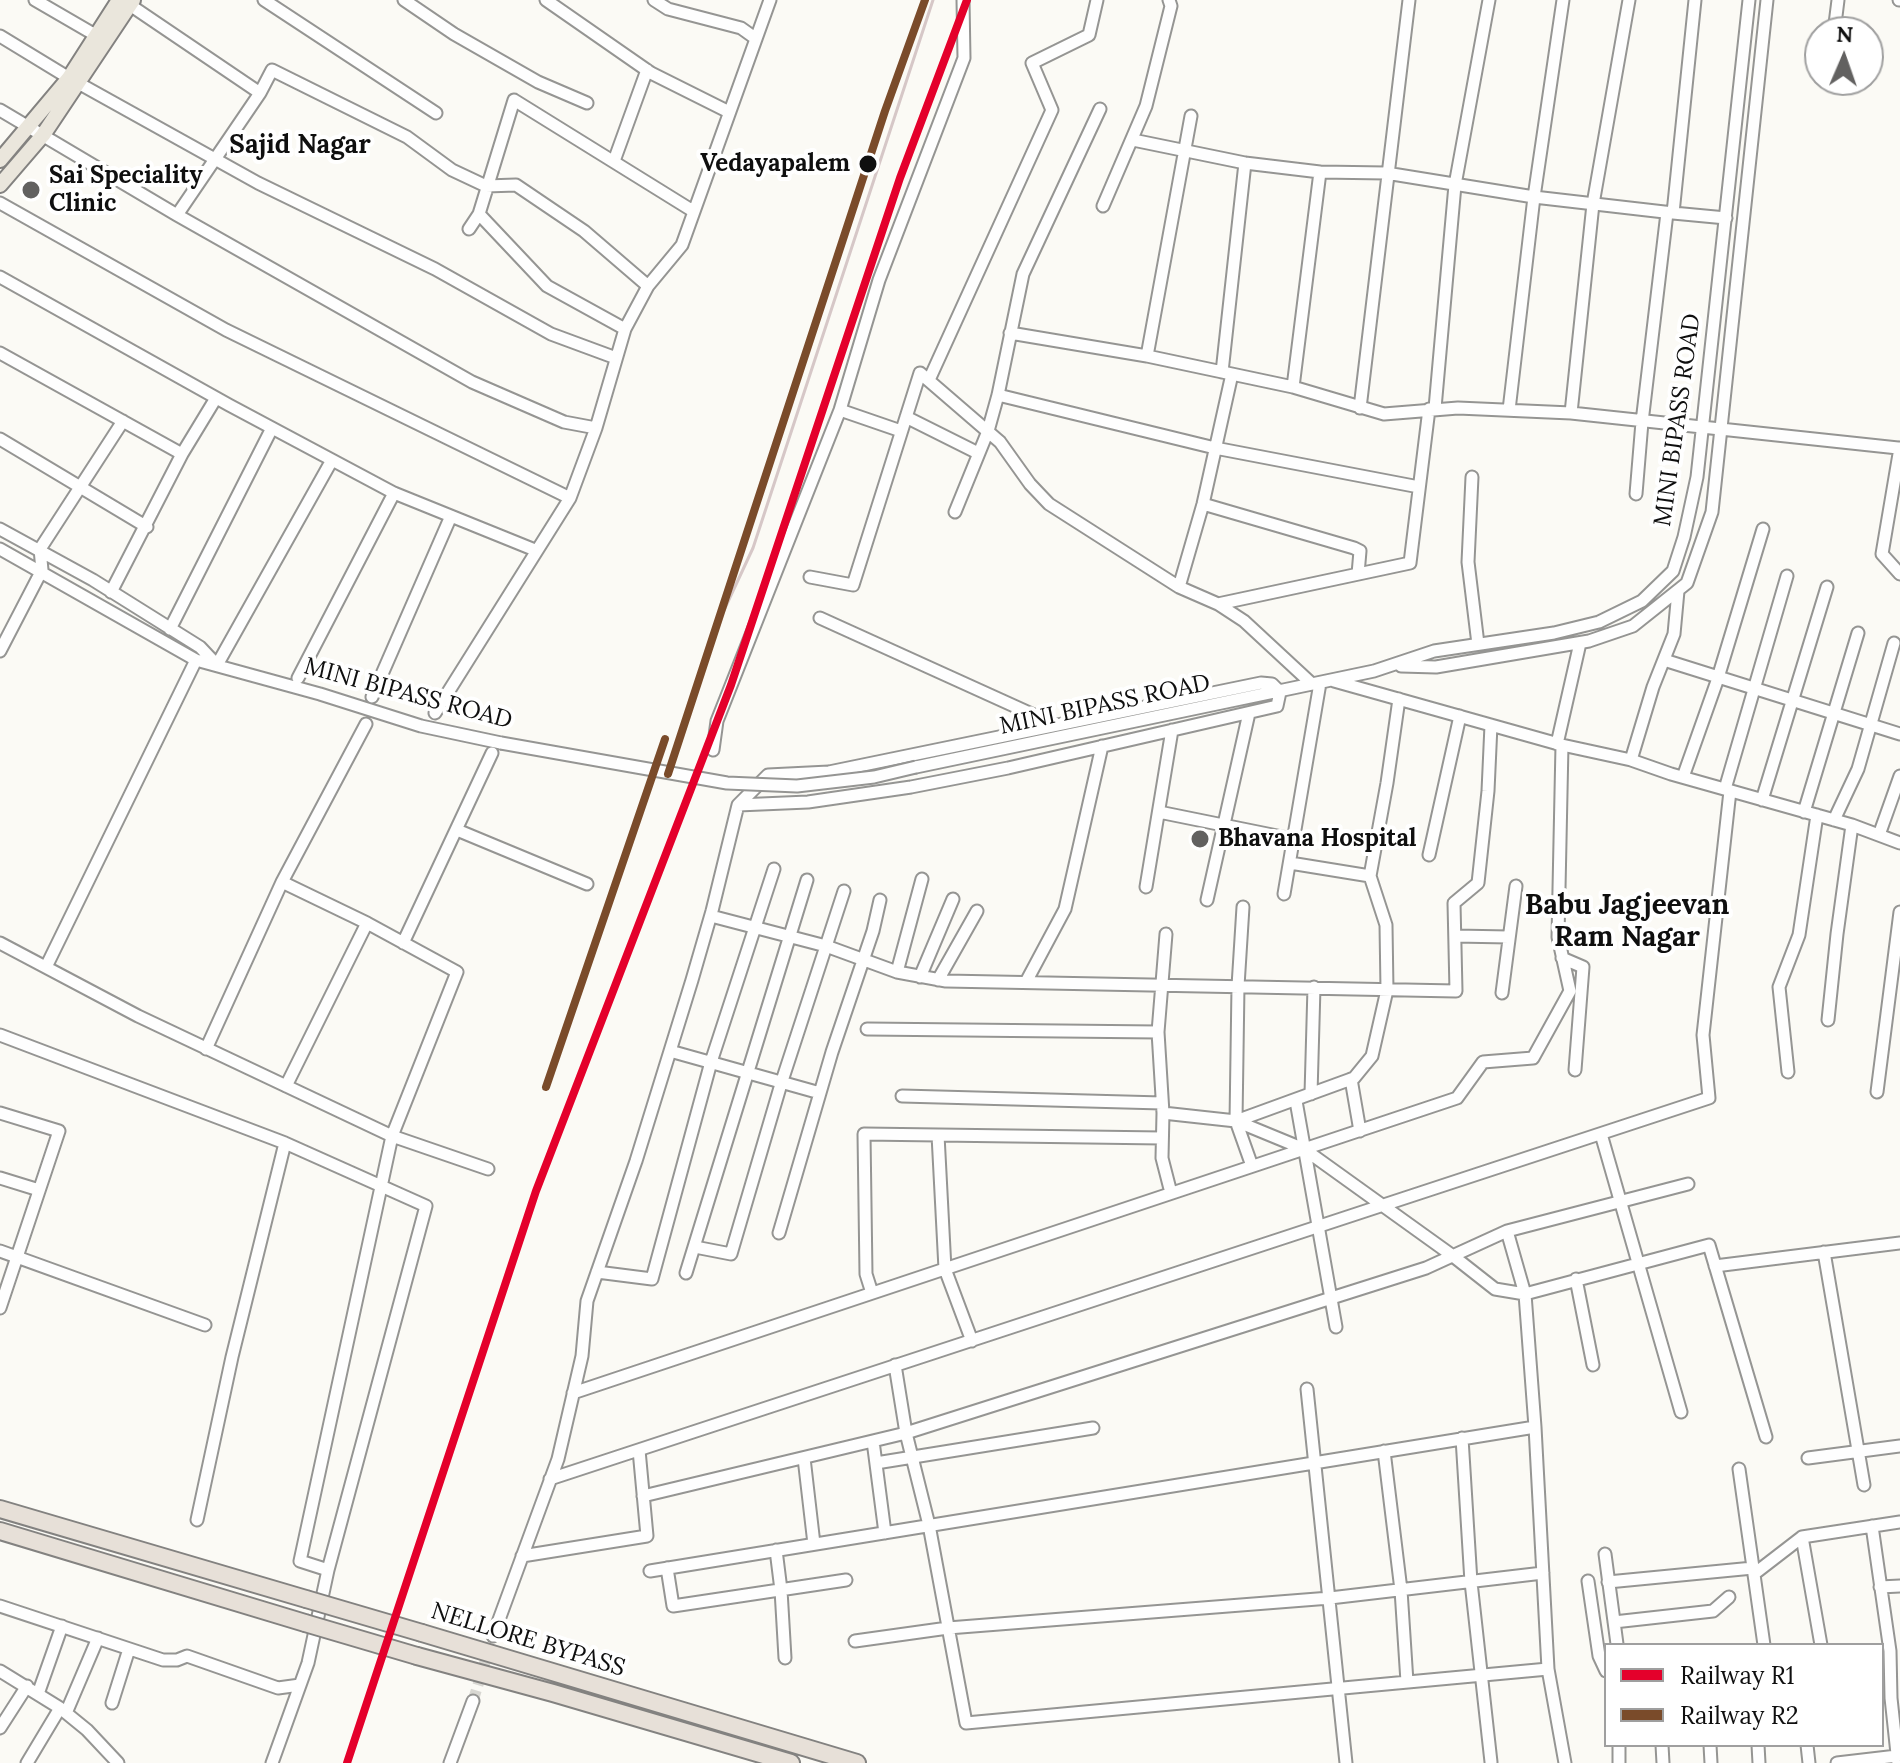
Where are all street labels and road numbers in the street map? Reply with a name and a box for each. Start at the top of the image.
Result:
street label: MINI BIPASS ROAD [1649,312,1707,528]
street label: MINI BIPASS ROAD [301,652,515,736]
street label: MINI BIPASS ROAD [997,669,1213,741]
street label: NELLORE BYPASS [428,1597,628,1683]

